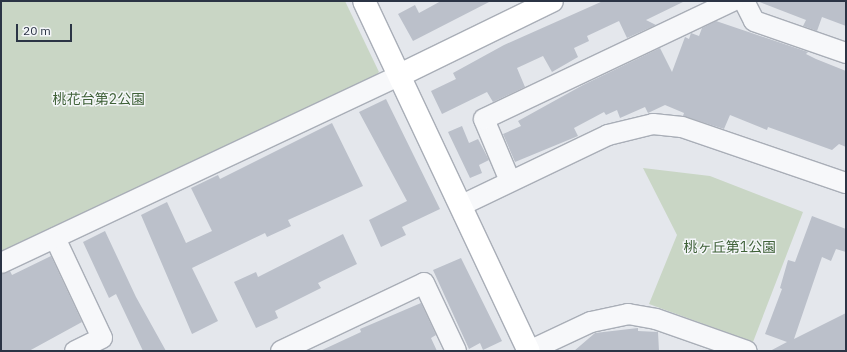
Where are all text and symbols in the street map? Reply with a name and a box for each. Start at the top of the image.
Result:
scale bar [18,16,74,42]
text: 20 m [23,23,51,38]
park label: 桃花台第2公園 [53,91,145,107]
park label: 桃ヶ丘第1公園 [684,239,776,255]

